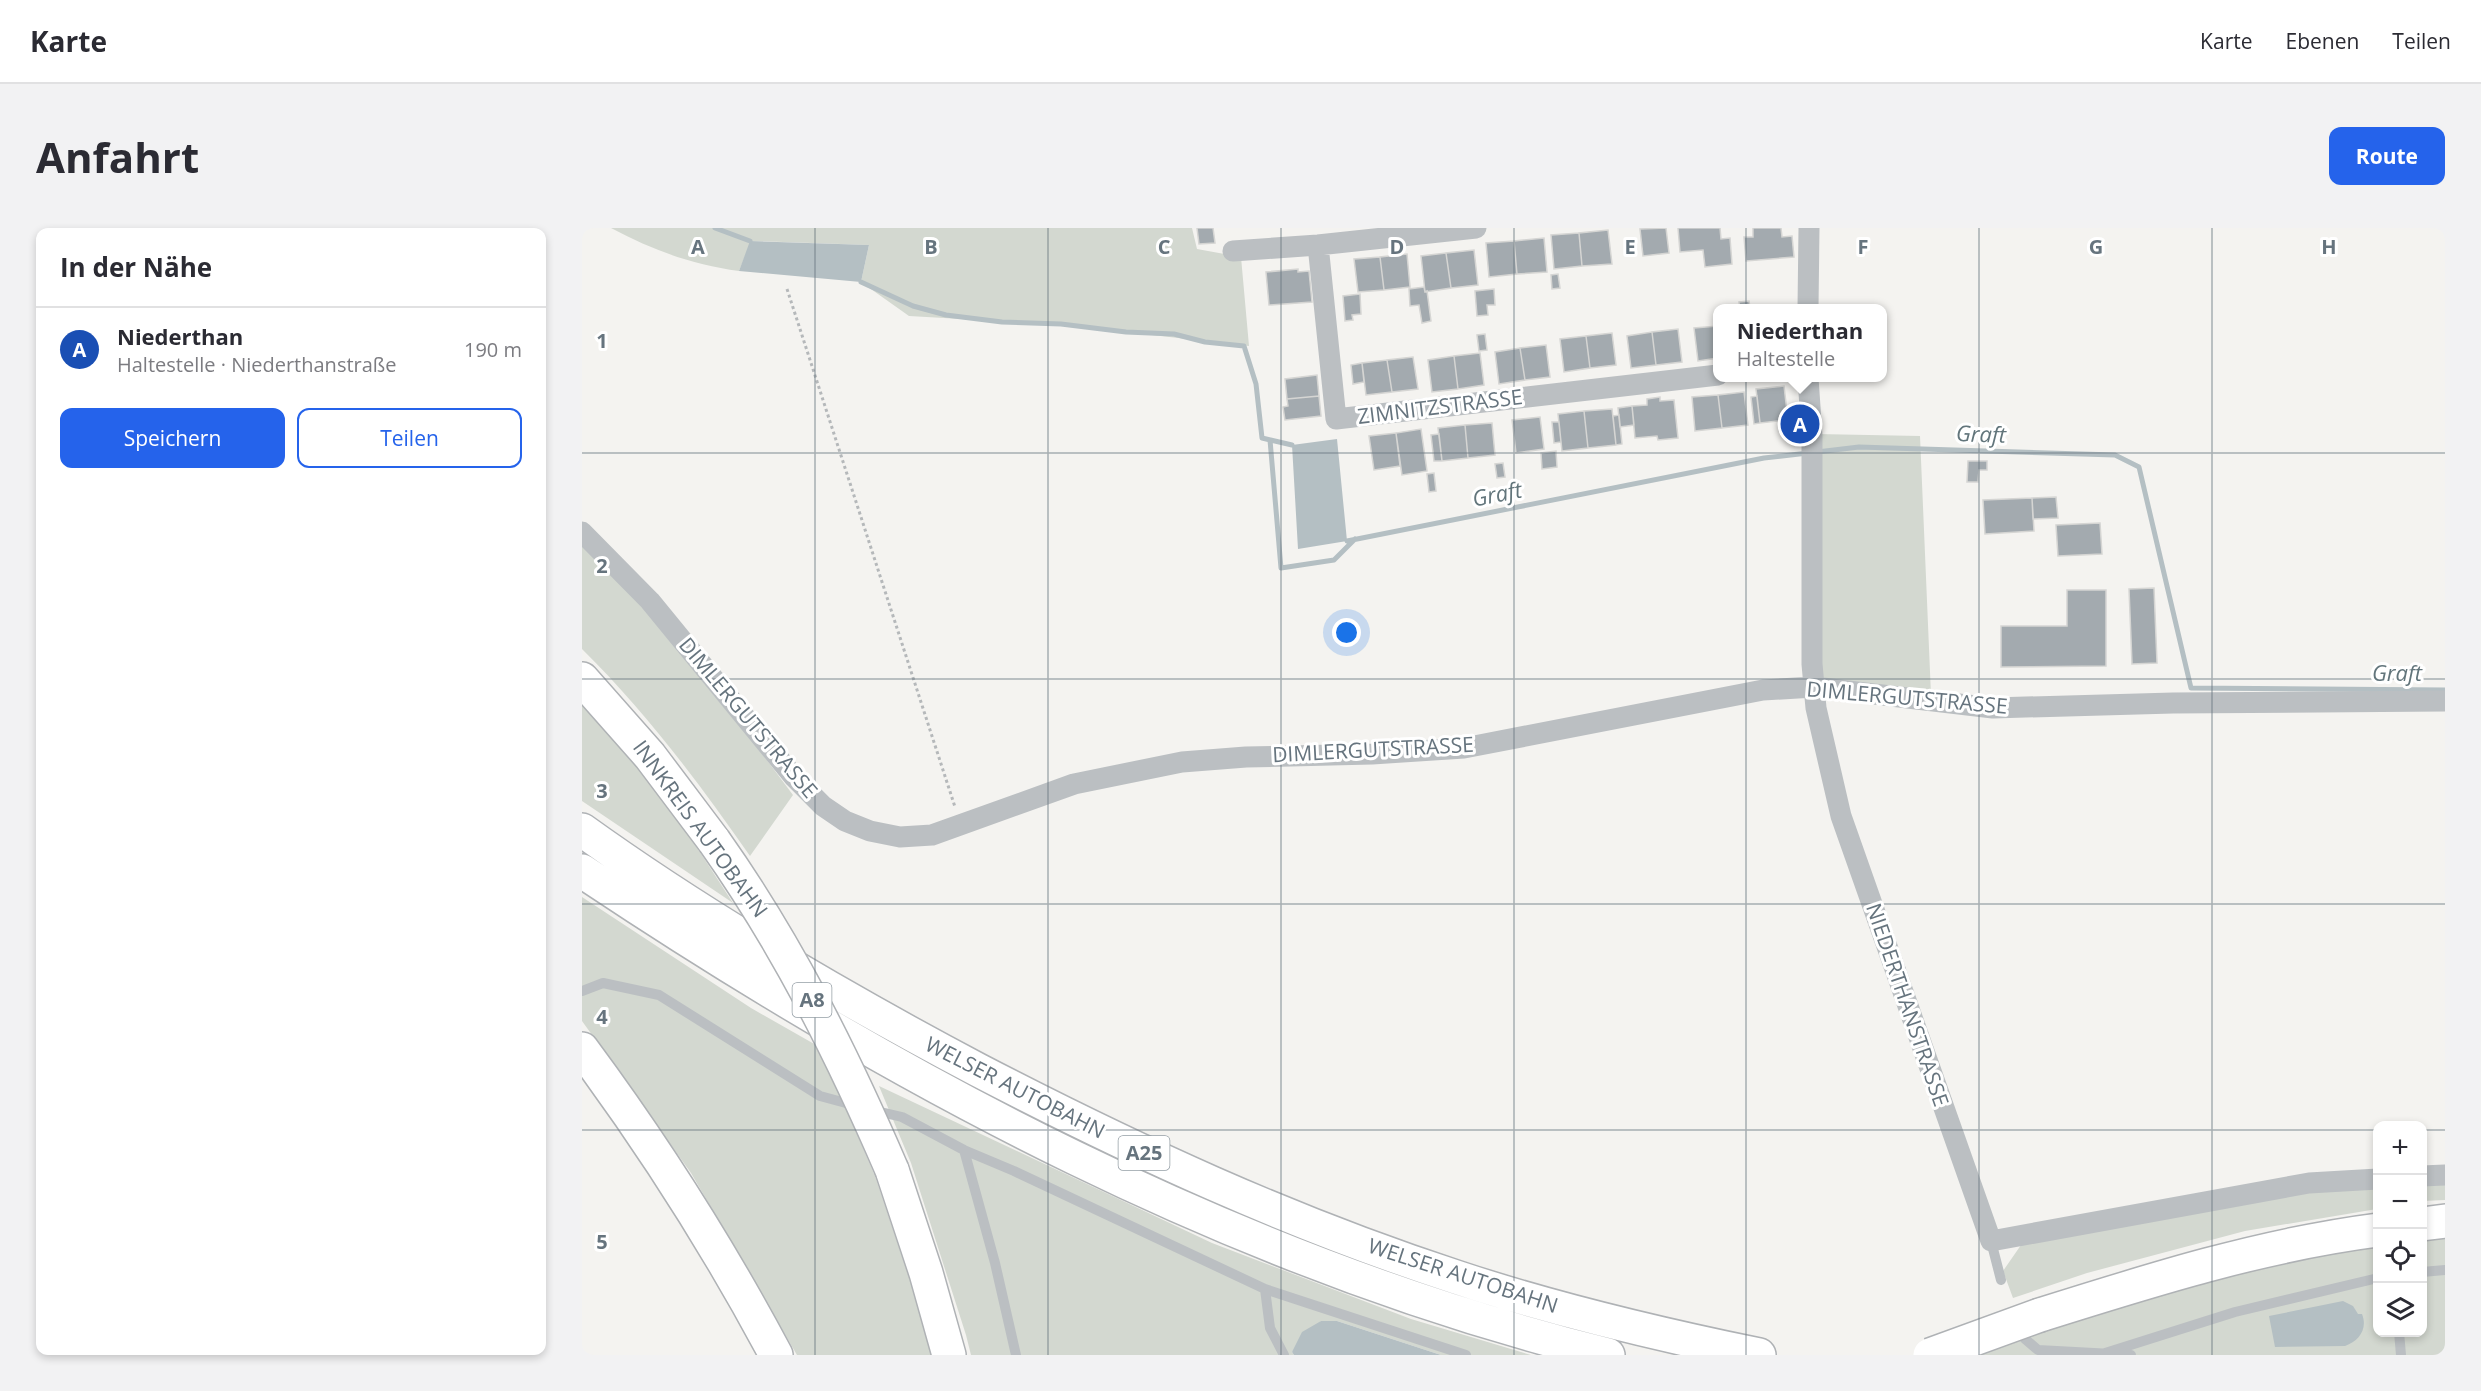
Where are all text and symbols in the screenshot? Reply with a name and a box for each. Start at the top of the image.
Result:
text: Karte [30,22,107,60]
text: Karte [2200,27,2253,55]
text: Ebenen [2286,27,2359,55]
text: Teilen [2392,27,2451,55]
button: Route [2329,127,2445,185]
text: Anfahrt [36,128,199,185]
text: A [691,233,705,260]
text: B [924,233,938,260]
text: C [1158,233,1171,260]
text: D [1390,233,1404,260]
text: E [1624,233,1636,260]
text: F [1858,233,1868,260]
text: G [2089,233,2103,260]
text: H [2321,233,2337,260]
text: In der Nähe [60,249,212,285]
popup [1713,304,1887,382]
text: Niederthan [1737,315,1863,345]
text: Niederthan [117,321,243,351]
text: 1 [596,327,608,354]
text: A [73,336,86,363]
text: 190 m [464,336,522,363]
text: Haltestelle [1737,345,1835,372]
text: Haltestelle · Niederthanstraße [117,351,397,378]
street label: ZIMNITZSTRASSE [1356,382,1524,430]
pin: A [1780,402,1820,446]
button: Speichern [60,408,285,468]
button: Teilen [297,408,522,468]
water label: Graft [1955,417,2007,449]
water label: Graft [1469,473,1525,513]
text: 2 [596,552,608,579]
your location [1332,618,1361,647]
street label: DIMLERGUTSTRASSE [673,631,824,804]
water label: Graft [2372,657,2423,687]
street label: DIMLERGUTSTRASSE [1805,674,2009,720]
street label: DIMLERGUTSTRASSE [1271,730,1474,768]
street label: INNKREIS AUTOBAHN [627,734,775,923]
text: 3 [596,777,608,804]
street label: NIEDERTHANSTRASSE [1860,899,1956,1110]
road number: A8 [792,983,832,1017]
text: 4 [596,1003,608,1030]
street label: WELSER AUTOBAHN [921,1030,1110,1145]
map controls [2373,1121,2427,1337]
button: + [2373,1121,2427,1175]
road number: A25 [1118,1136,1170,1170]
button: − [2373,1175,2427,1229]
text: 5 [596,1228,608,1255]
button: locate [2373,1229,2427,1283]
street label: WELSER AUTOBAHN [1365,1231,1562,1319]
button: layers [2373,1283,2427,1337]

